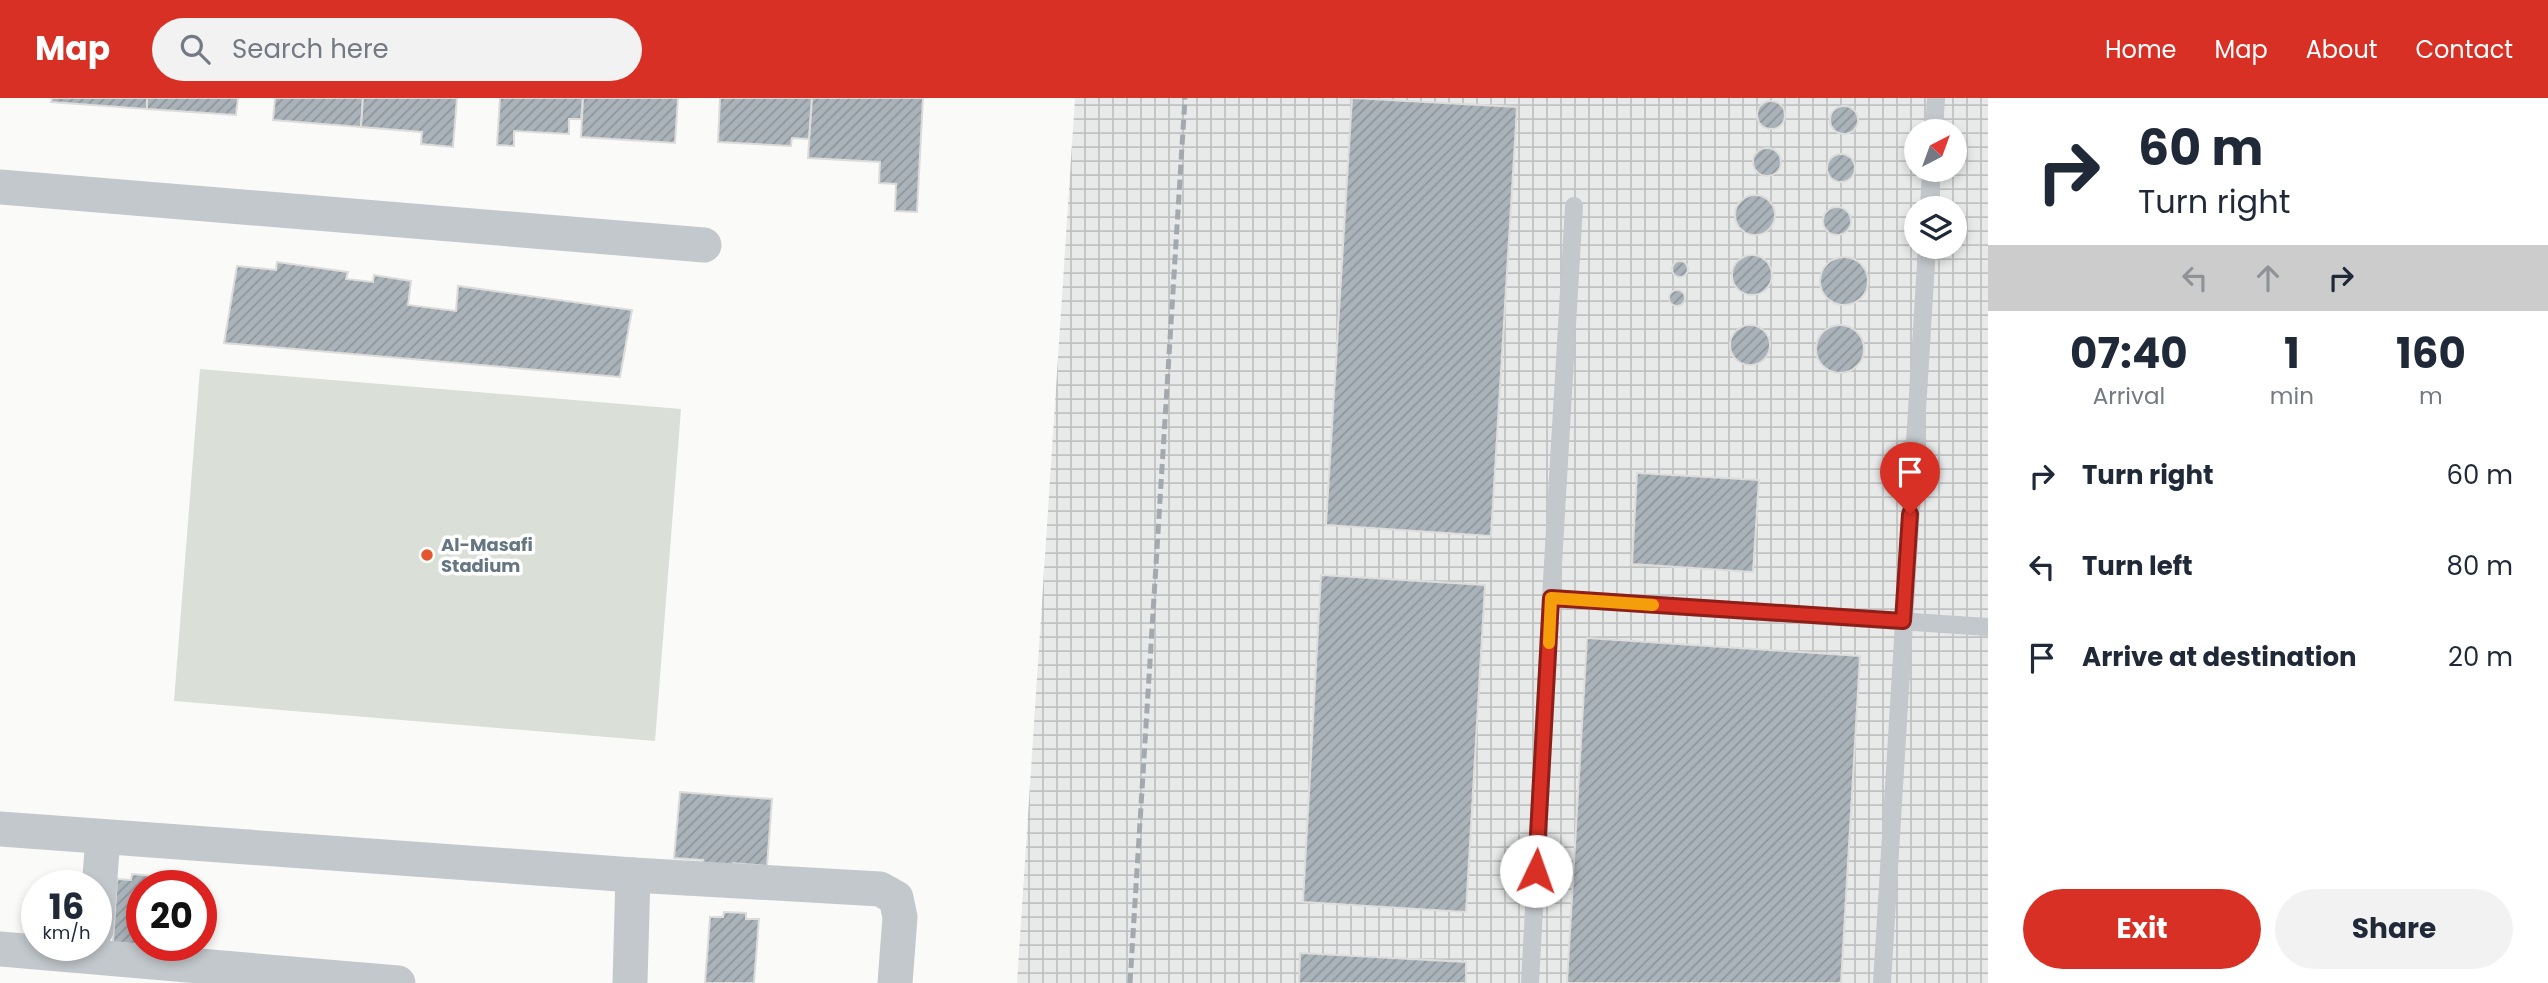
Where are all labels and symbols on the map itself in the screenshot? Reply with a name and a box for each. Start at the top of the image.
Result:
north arrow [1904,119,1967,182]
pin [1880,442,1940,514]
place label: Al-Masafi Stadium [441,532,533,578]
marker: Al-Masafi Stadium [419,547,435,563]
position arrow [1499,834,1573,908]
speed limit sign: 20 [126,870,217,961]

